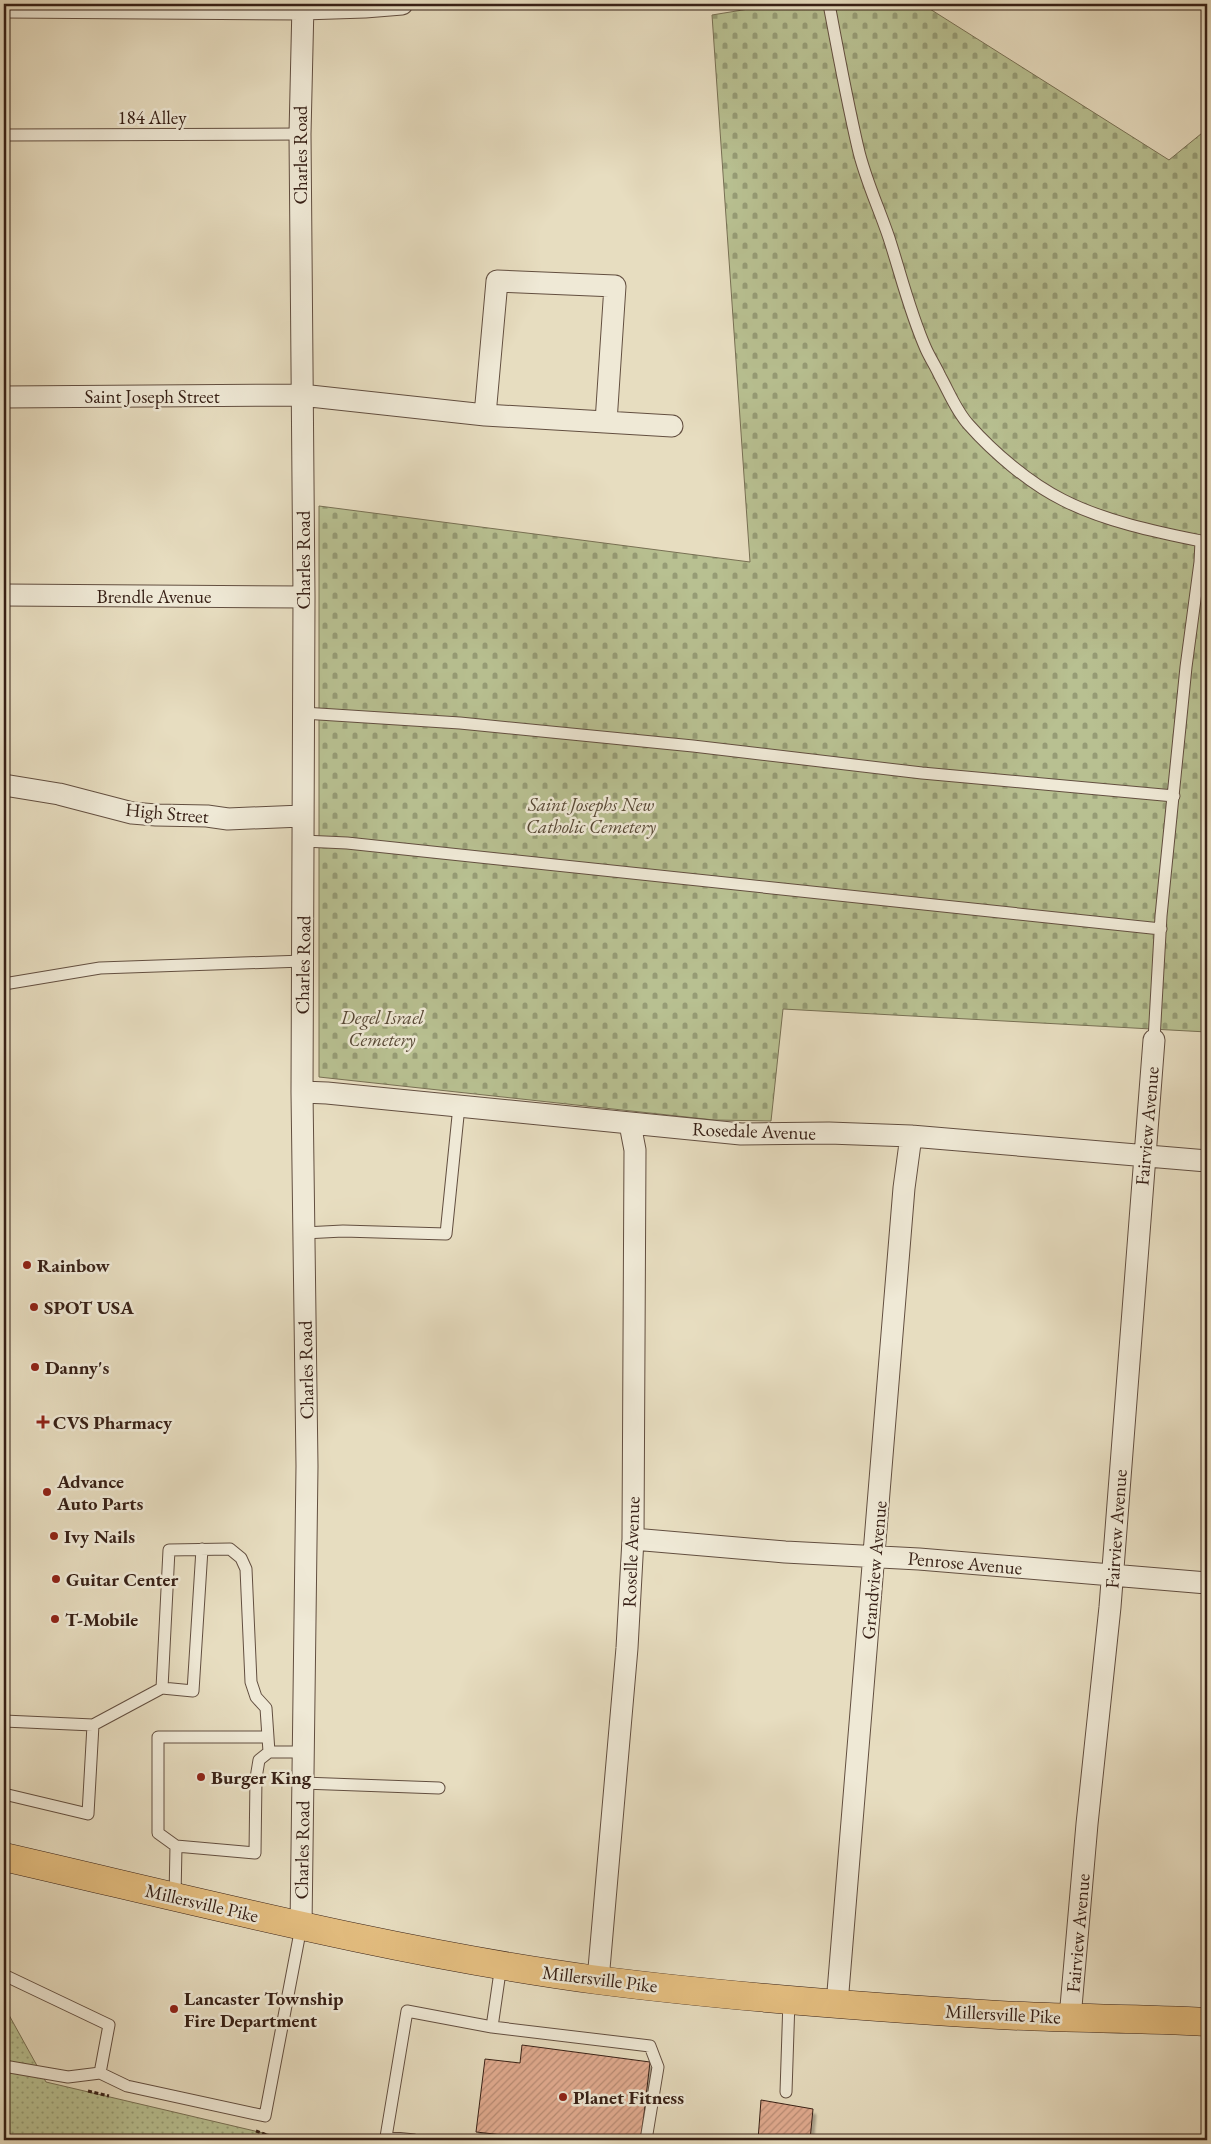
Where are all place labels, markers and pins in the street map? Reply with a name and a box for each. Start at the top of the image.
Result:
place label: Rainbow [37,1253,110,1278]
marker: Rainbow [21,1259,33,1271]
place label: SPOT USA [44,1295,134,1320]
marker: SPOT USA [28,1301,40,1313]
place label: Danny's [45,1355,109,1380]
marker: Danny's [29,1361,41,1373]
place label: CVS Pharmacy [53,1410,173,1435]
marker: CVS Pharmacy [37,1416,49,1428]
place label: Advance Auto Parts [56,1469,143,1516]
marker: Advance Auto Parts [41,1486,53,1498]
place label: Ivy Nails [64,1524,135,1549]
marker: Ivy Nails [48,1530,60,1542]
place label: Guitar Center [66,1567,178,1592]
marker: Guitar Center [50,1573,62,1585]
place label: T-Mobile [65,1607,138,1632]
marker: T-Mobile [49,1613,61,1625]
place label: Burger King [211,1765,312,1790]
marker: Burger King [195,1771,207,1783]
place label: Lancaster Township Fire Department [184,1986,344,2033]
marker: Lancaster Township Fire Department [168,2003,180,2015]
place label: Planet Fitness [573,2085,684,2110]
marker: Planet Fitness [557,2091,569,2103]

